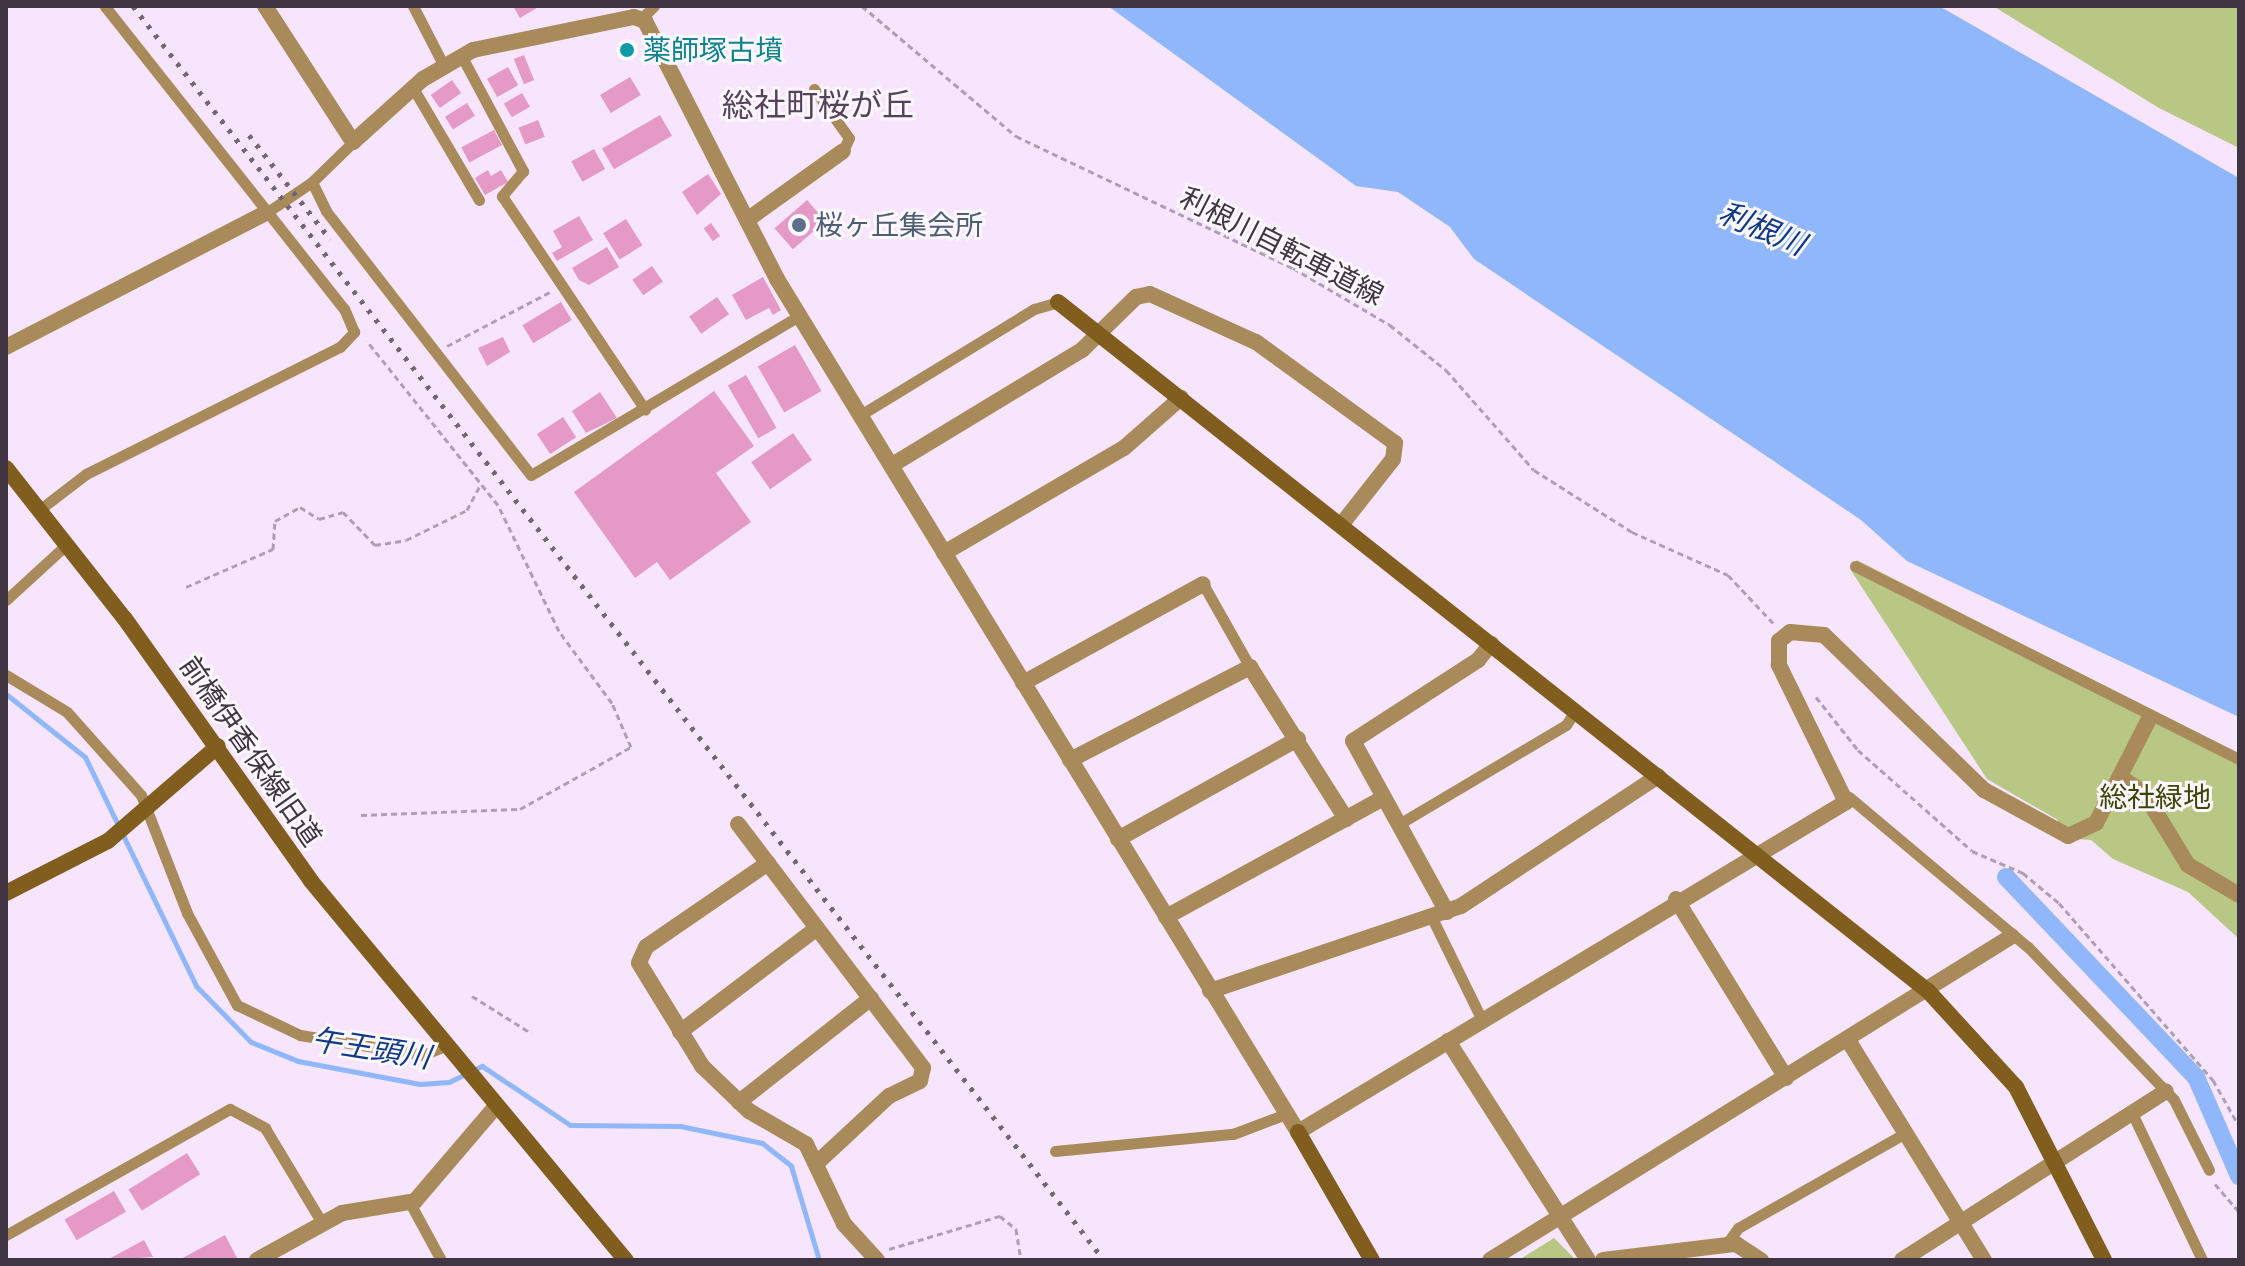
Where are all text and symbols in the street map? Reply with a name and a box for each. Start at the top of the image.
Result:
place label: 薬師塚古墳 [643,33,783,67]
marker: 薬師塚古墳 [618,41,636,59]
district label: 総社町桜が丘 [722,86,914,124]
street label: 利根川自転車道線 [1175,180,1389,312]
water label: 利根川 [1714,195,1810,263]
place label: 桜ヶ丘集会所 [815,208,983,242]
marker: 桜ヶ丘集会所 [790,216,808,234]
street label: 前橋伊香保線旧道 [173,650,329,852]
park label: 総社緑地 [2099,780,2211,814]
water label: 午王頭川 [309,1022,433,1076]

